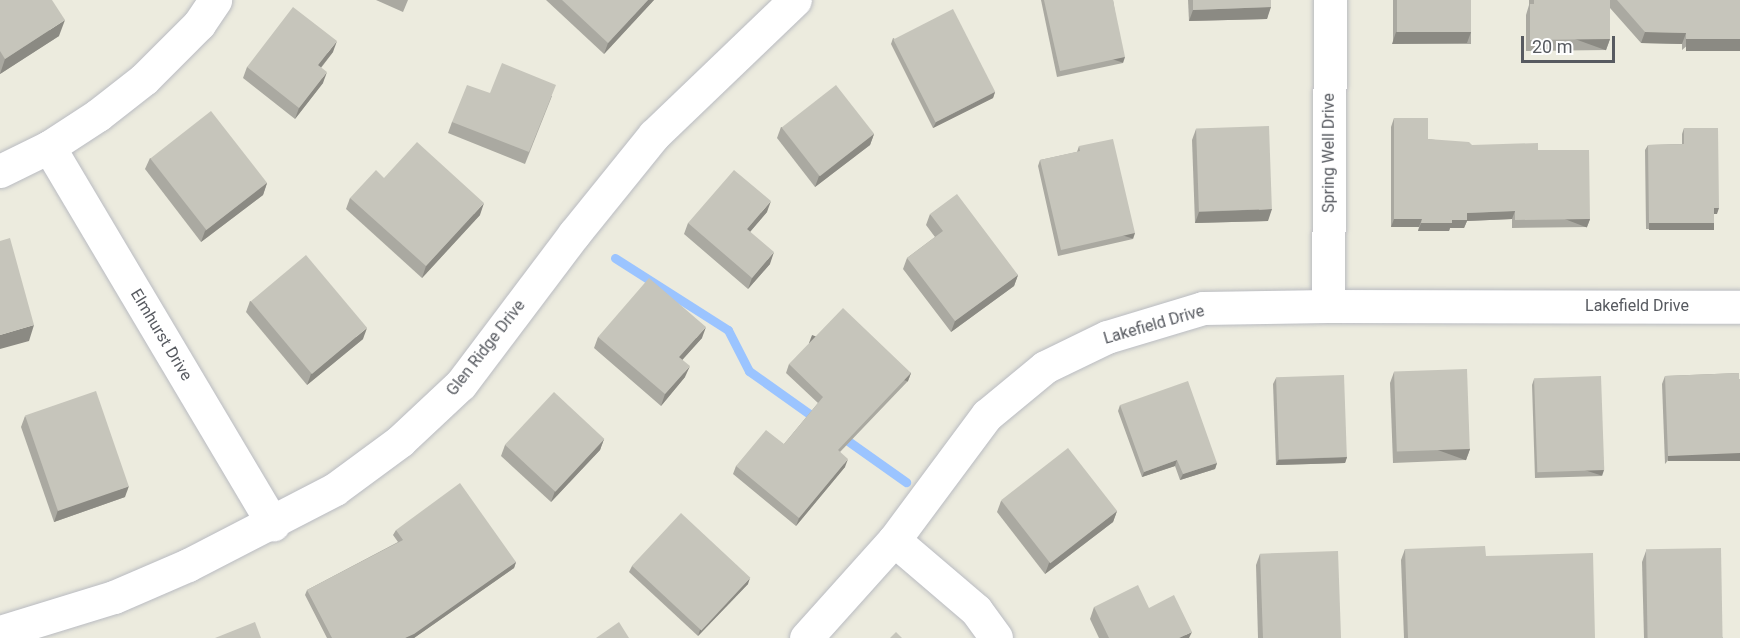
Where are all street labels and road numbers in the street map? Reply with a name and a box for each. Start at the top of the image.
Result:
street label: Spring Well Drive [1319,93,1339,213]
street label: Elmhurst Drive [126,286,196,384]
street label: Glen Ridge Drive [443,296,529,400]
street label: Lakefield Drive [1585,296,1689,316]
street label: Lakefield Drive [1101,301,1207,349]

